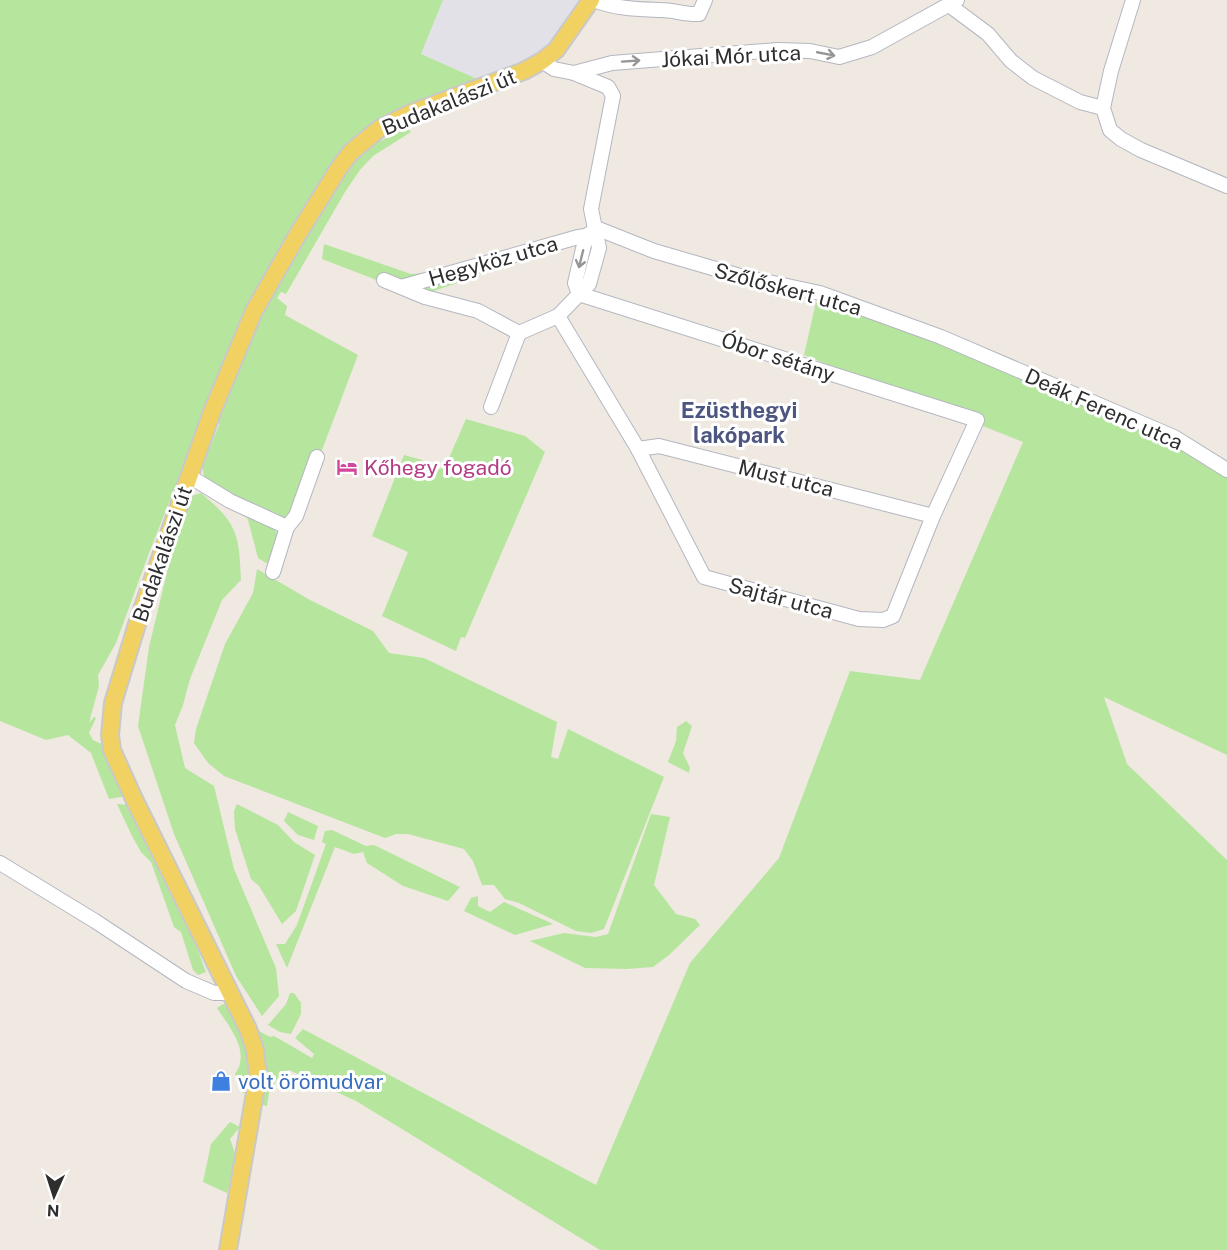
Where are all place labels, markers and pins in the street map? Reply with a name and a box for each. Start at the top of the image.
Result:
hotel icon: Kőhegy fogadó [335,455,359,479]
place label: Kőhegy fogadó [364,455,512,480]
shop icon: volt örömudvar [209,1069,233,1093]
place label: volt örömudvar [238,1069,384,1094]

